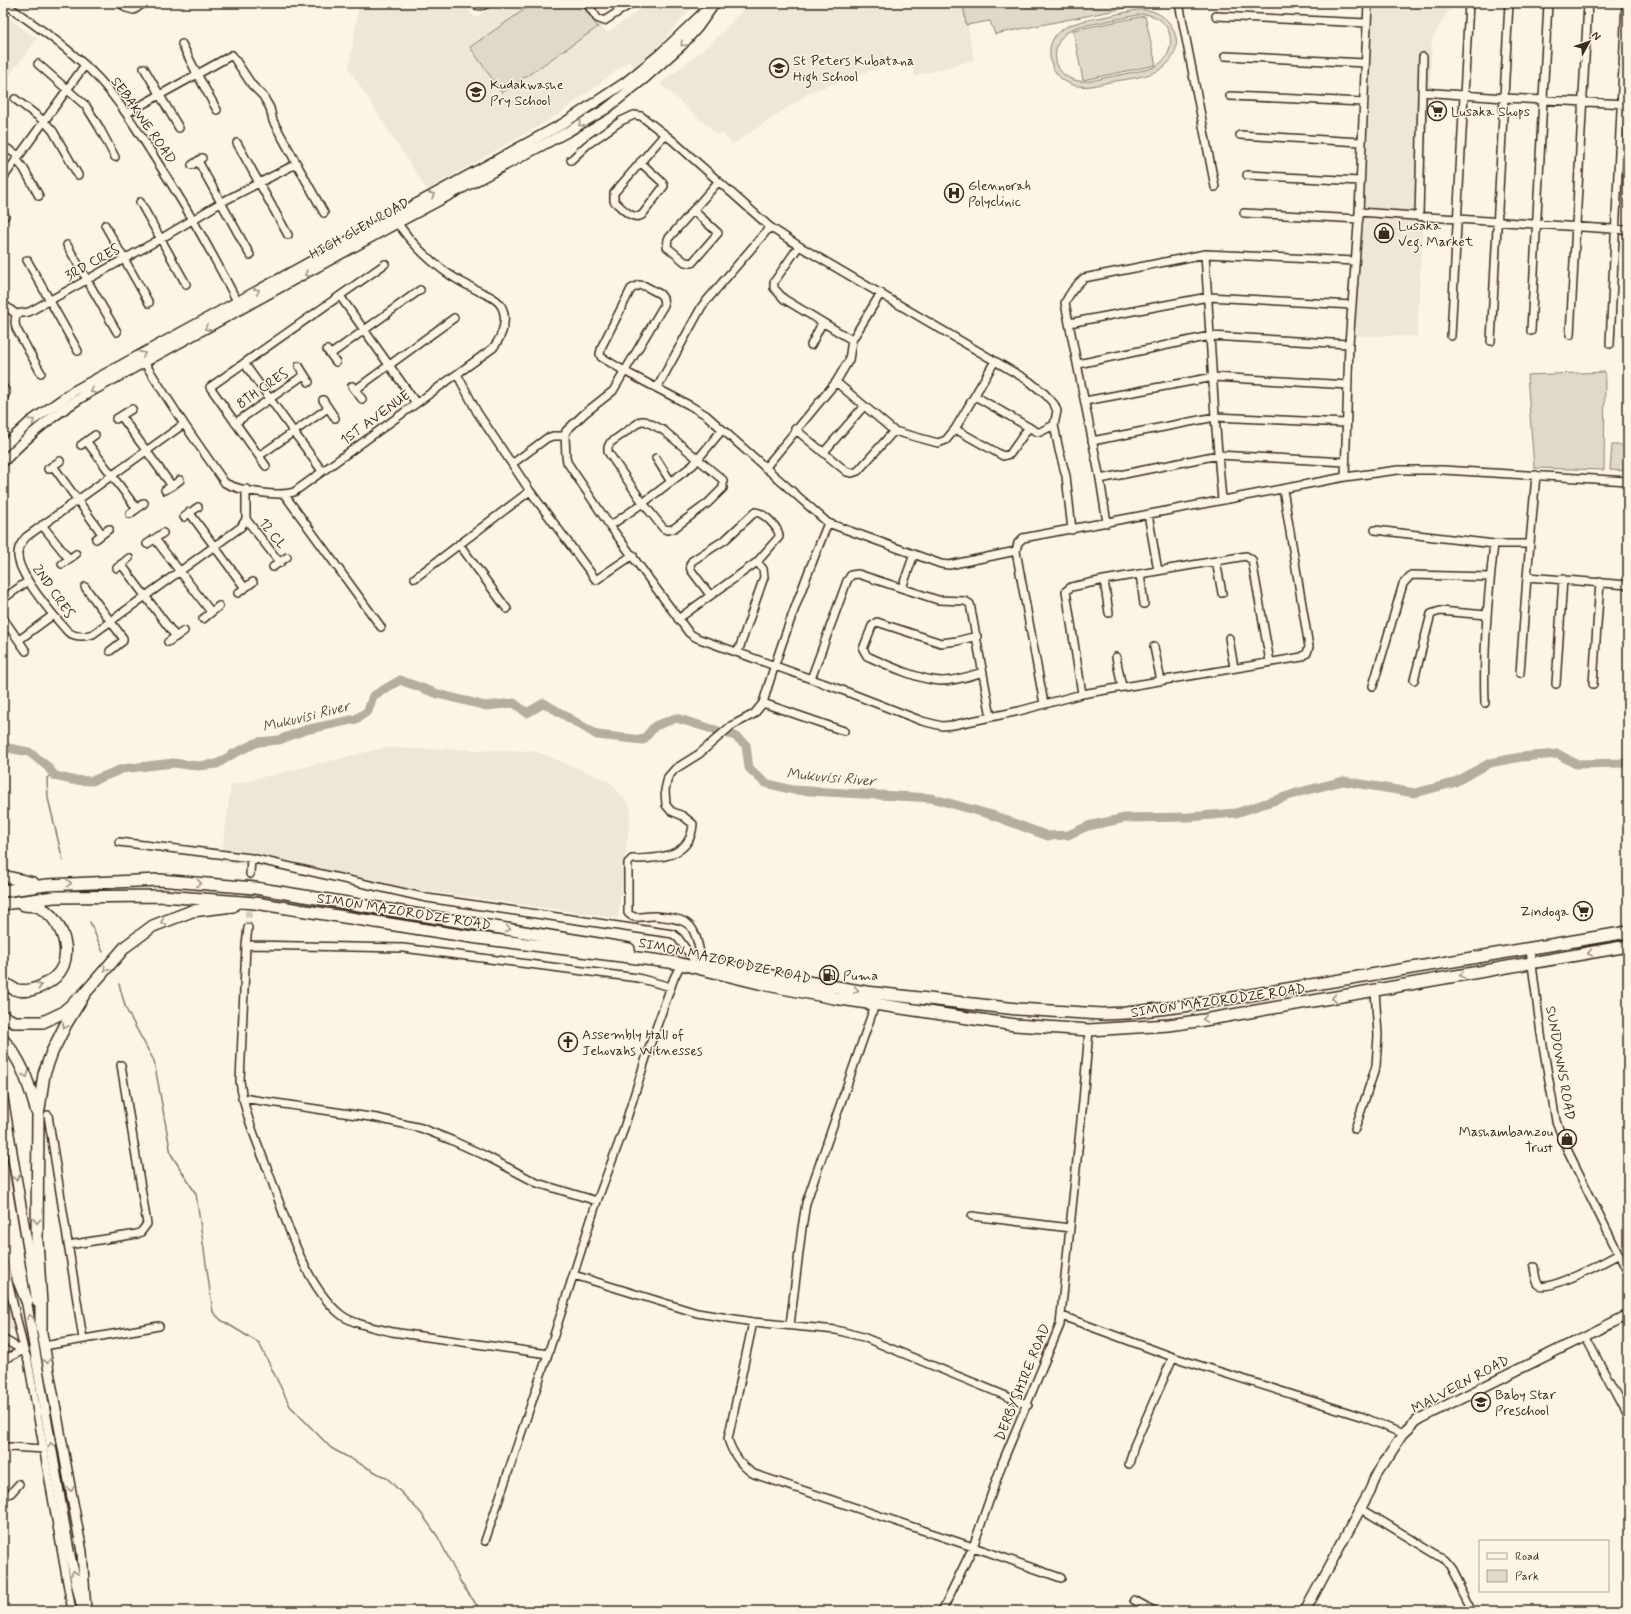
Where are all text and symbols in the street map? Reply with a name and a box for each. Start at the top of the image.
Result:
north arrow [1569,22,1609,62]
text: N [1588,29,1604,44]
one-way arrow [680,39,688,47]
place label: St Peters Kubatana High School [793,52,914,88]
school or university icon: St Peters Kubatana High School [768,57,790,79]
street label: SEBAKWE ROAD [106,73,180,168]
place label: Kudakwashe Pry School [490,76,564,110]
school or university icon: Kudakwashe Pry School [465,81,487,103]
supermarket icon: Lusaka Shops [1426,100,1448,122]
place label: Lusaka Shops [1451,103,1530,121]
one-way arrow [578,120,585,127]
place label: Glennorah Polyclinic [968,177,1031,211]
hospital icon: Glennorah Polyclinic [943,182,965,204]
one-way arrow [428,192,435,199]
street label: HIGH GLEN ROAD [306,194,413,264]
place label: Lusaka Veg. Market [1398,217,1474,253]
shop icon: Lusaka Veg. Market [1373,222,1395,244]
street label: 3RD CRES [62,240,123,285]
one-way arrow [303,269,311,276]
one-way arrow [253,289,260,296]
one-way arrow [204,323,211,330]
one-way arrow [139,351,146,358]
street label: 8TH CRES [233,364,292,413]
one-way arrow [90,386,97,393]
street label: 1ST AVENUE [337,386,414,449]
one-way arrow [27,418,34,425]
street label: 12 CL [254,514,290,553]
street label: 2ND CRES [28,561,78,622]
water label: Mukuvisi River [260,696,354,737]
water label: Mukuvisi River [785,764,878,792]
one-way arrow [196,878,202,887]
one-way arrow [66,879,72,888]
street label: SIMON MAZORODZE ROAD [316,889,492,935]
supermarket icon: Zindoga [1572,900,1594,922]
place label: Zindoga [1520,903,1570,921]
one-way arrow [159,918,166,926]
one-way arrow [505,924,511,933]
street label: SIMON MAZORODZE ROAD [637,934,813,988]
one-way arrow [1586,948,1593,957]
fuel station icon: Puma [818,964,840,986]
one-way arrow [103,965,110,972]
place label: Puma [843,967,878,985]
one-way arrow [1458,971,1465,979]
street label: SIMON MAZORODZE ROAD [1130,980,1307,1022]
one-way arrow [36,982,43,991]
one-way arrow [853,985,859,994]
one-way arrow [1330,993,1337,1002]
street label: SUNDOWNS ROAD [1541,1005,1579,1122]
one-way arrow [1202,1014,1208,1023]
one-way arrow [62,1022,70,1029]
place label: Assembly Hall of Jehovahs Witnesses [582,1026,703,1060]
church icon: Assembly Hall of Jehovahs Witnesses [557,1031,579,1053]
one-way arrow [21,1072,29,1079]
place label: Mashambanzou Trust [1459,1123,1553,1157]
shop icon: Mashambanzou Trust [1556,1128,1578,1150]
one-way arrow [11,1175,20,1181]
one-way arrow [33,1218,41,1224]
one-way arrow [26,1314,35,1320]
street label: DERBYSHIRE ROAD [991,1321,1055,1444]
street label: MALVERN ROAD [1408,1352,1512,1418]
one-way arrow [42,1358,51,1364]
place label: Baby Star Preschool [1495,1386,1556,1420]
school or university icon: Baby Star Preschool [1470,1391,1492,1413]
one-way arrow [47,1442,56,1448]
one-way arrow [66,1486,74,1492]
legend [1479,1540,1609,1592]
text: Road [1515,1549,1539,1565]
text: Park [1515,1569,1539,1585]
one-way arrow [70,1570,78,1576]

